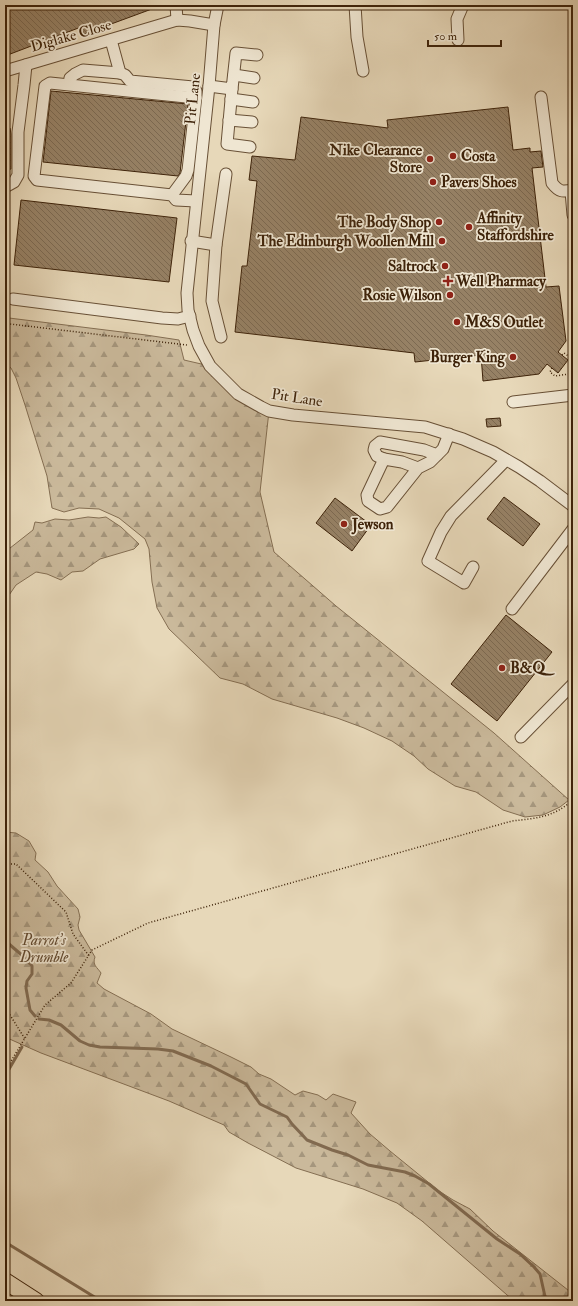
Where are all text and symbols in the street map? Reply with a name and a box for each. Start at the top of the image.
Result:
street label: Diglake Close [28,15,114,57]
scale bar [428,22,501,48]
text: 50 m [434,29,458,44]
street label: Pit Lane [181,72,205,126]
place label: Nike Clearance Store [328,141,423,177]
place label: Costa [461,147,496,166]
marker: Costa [448,151,458,161]
marker: Nike Clearance Store [425,154,435,164]
place label: Pavers Shoes [441,173,517,192]
marker: Pavers Shoes [428,177,438,187]
place label: Affinity Staffordshire [476,209,555,245]
place label: The Body Shop [336,213,431,233]
marker: The Body Shop [434,217,444,227]
marker: Affinity Staffordshire [464,222,474,232]
place label: The Edinburgh Woollen Mill [256,232,434,252]
marker: The Edinburgh Woollen Mill [437,236,447,246]
place label: Saltrock [388,257,438,276]
marker: Saltrock [440,261,450,271]
place label: Well Pharmacy [455,272,547,292]
marker: Well Pharmacy [443,276,453,286]
place label: Rosie Wilson [363,286,442,305]
marker: Rosie Wilson [445,290,455,300]
place label: M&S Outlet [464,313,543,332]
marker: M&S Outlet [452,317,462,327]
place label: Burger King [430,348,506,368]
marker: Burger King [508,352,518,362]
street label: Pit Lane [270,385,324,411]
place label: Jewson [351,515,394,535]
marker: Jewson [339,519,349,529]
place label: B&Q [510,659,555,678]
marker: B&Q [497,663,507,673]
park label: Parrot's Drumble [19,931,69,967]

